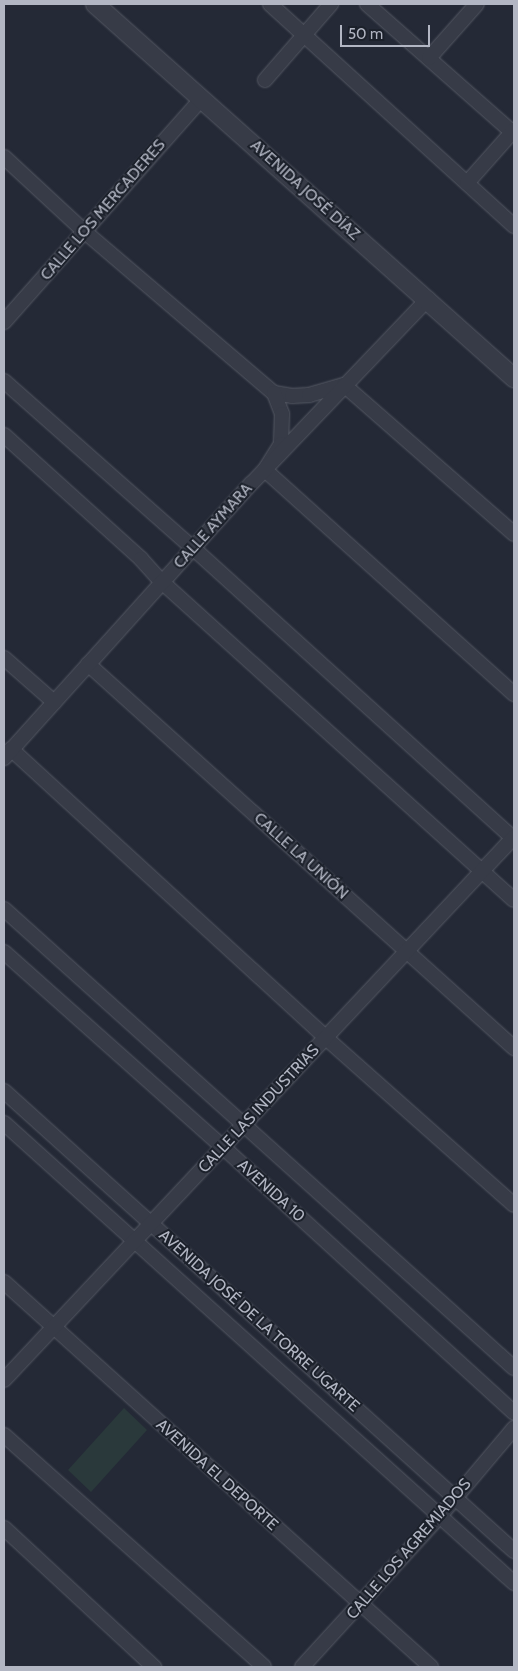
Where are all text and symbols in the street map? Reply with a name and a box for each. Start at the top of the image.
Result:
scale bar [343,15,433,47]
text: 50 m [348,25,383,43]
street label: CALLE LOS MERCADERES [37,136,169,284]
street label: AVENIDA JOSÉ DÍAZ [246,136,364,244]
street label: CALLE AYMARA [170,479,256,573]
street label: CALLE LA UNIÓN [250,809,352,903]
street label: CALLE LAS INDUSTRIAS [195,1041,323,1177]
street label: AVENIDA 10 [233,1156,309,1226]
street label: AVENIDA JOSÉ DE LA TORRE UGARTE [155,1226,363,1416]
street label: AVENIDA EL DEPORTE [152,1415,282,1535]
street label: CALLE LOS AGREMIADOS [343,1475,475,1623]

